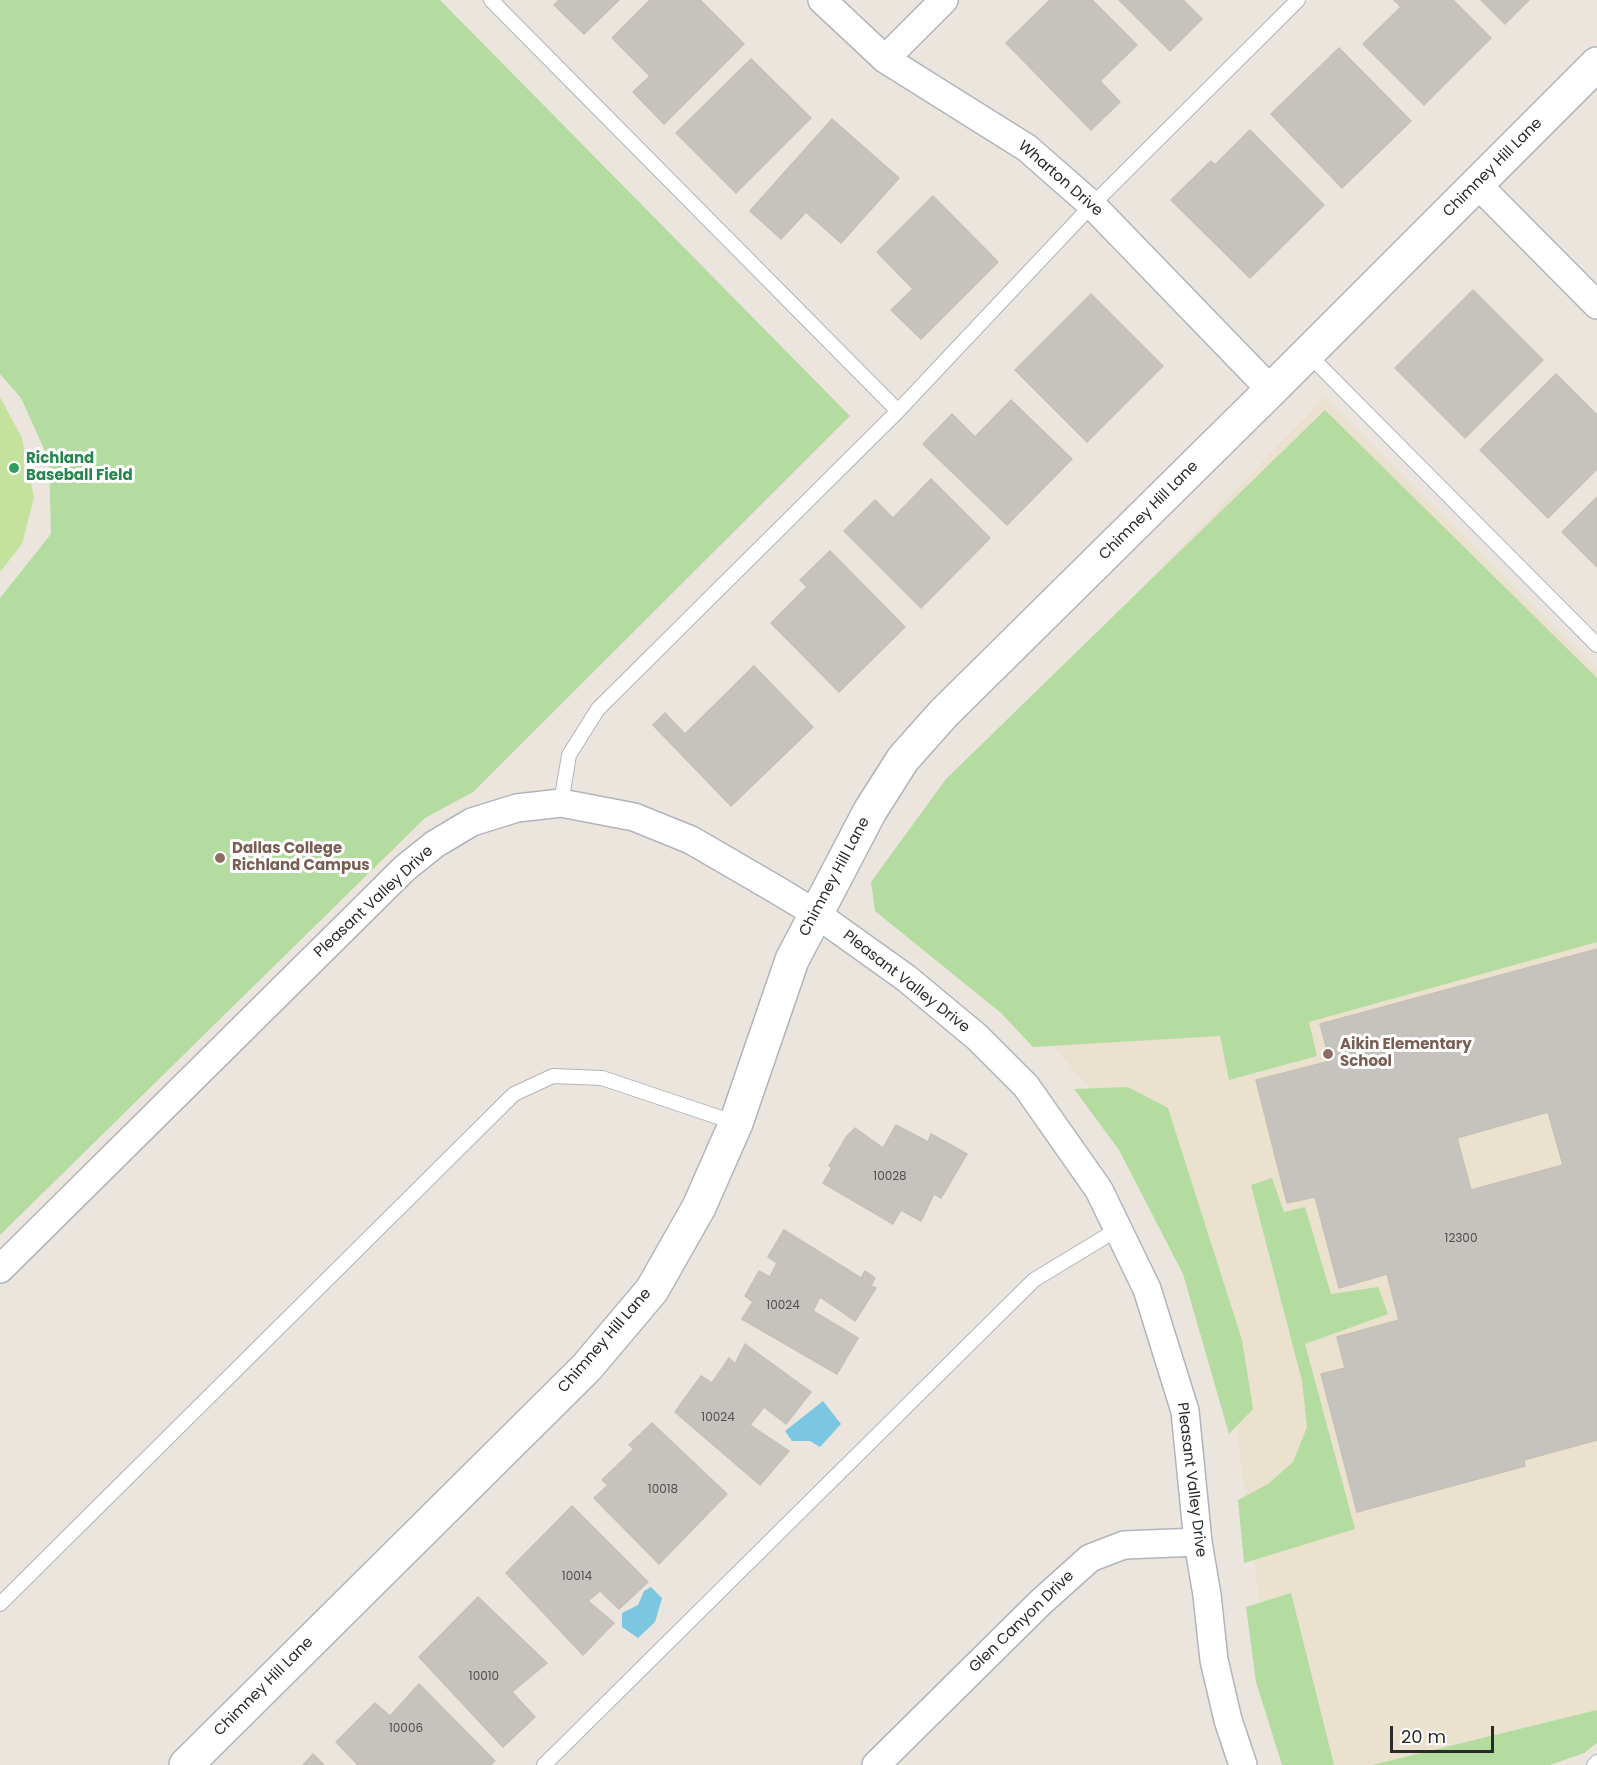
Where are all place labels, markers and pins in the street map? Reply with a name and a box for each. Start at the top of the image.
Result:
place label: Richland Baseball Field [26,450,133,485]
marker: Richland Baseball Field [7,461,21,475]
place label: Dallas College Richland Campus [232,840,370,875]
marker: Dallas College Richland Campus [213,851,227,865]
place label: Aikin Elementary School [1340,1036,1472,1071]
marker: Aikin Elementary School [1321,1047,1335,1061]

